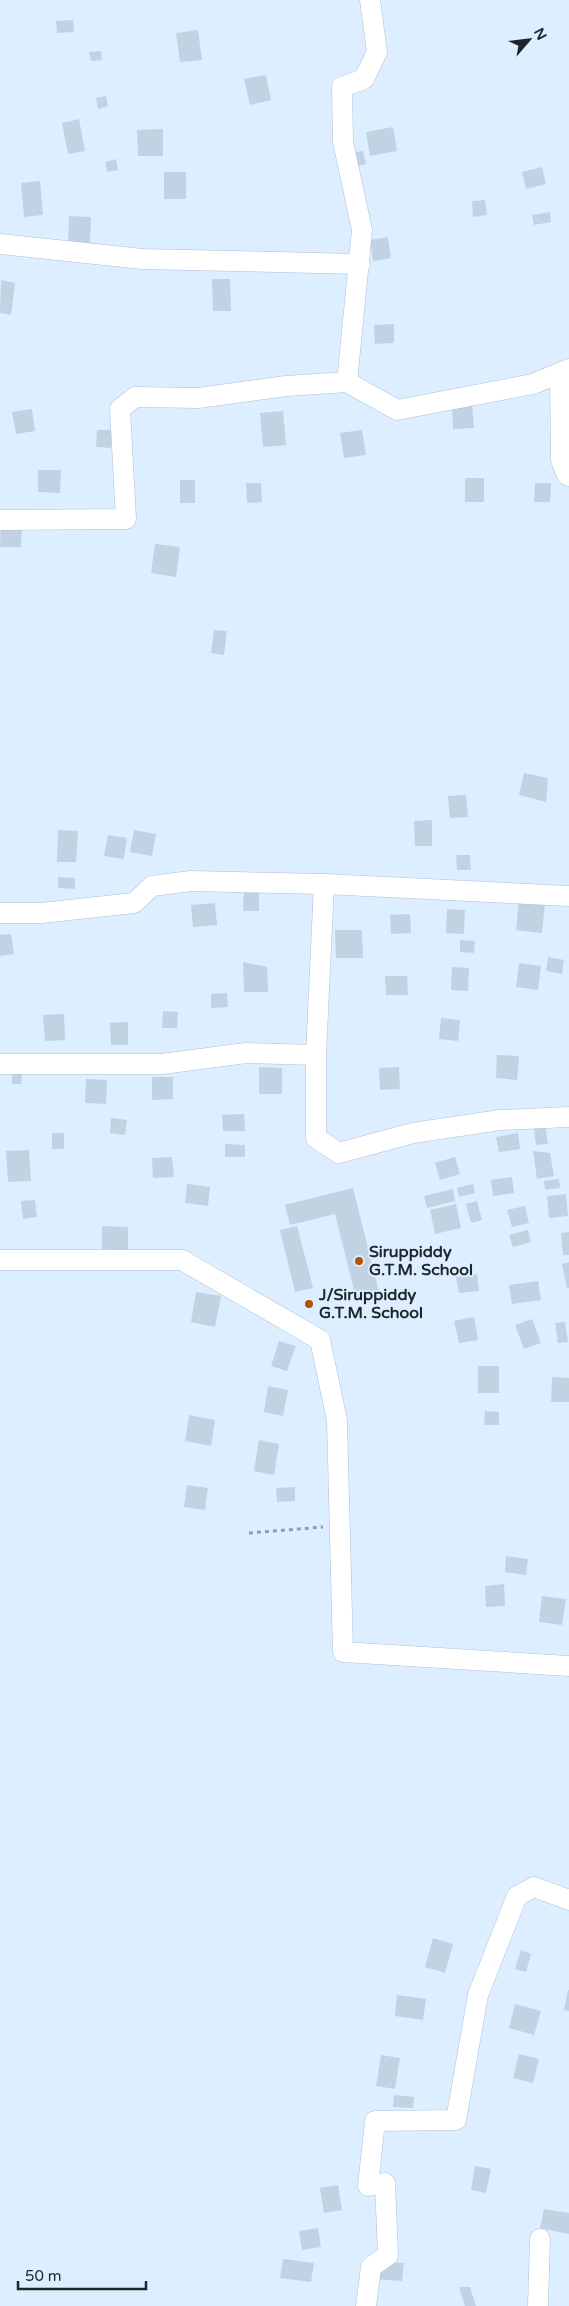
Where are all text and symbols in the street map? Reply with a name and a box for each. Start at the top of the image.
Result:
north arrow [504,15,554,65]
text: N [530,25,550,43]
place label: Siruppiddy G.T.M. School [369,1242,473,1280]
marker: Siruppiddy G.T.M. School [353,1255,365,1267]
place label: J/Siruppiddy G.T.M. School [318,1285,423,1323]
marker: J/Siruppiddy G.T.M. School [303,1298,315,1310]
scale bar [18,2258,145,2290]
text: 50 m [25,2267,62,2285]

